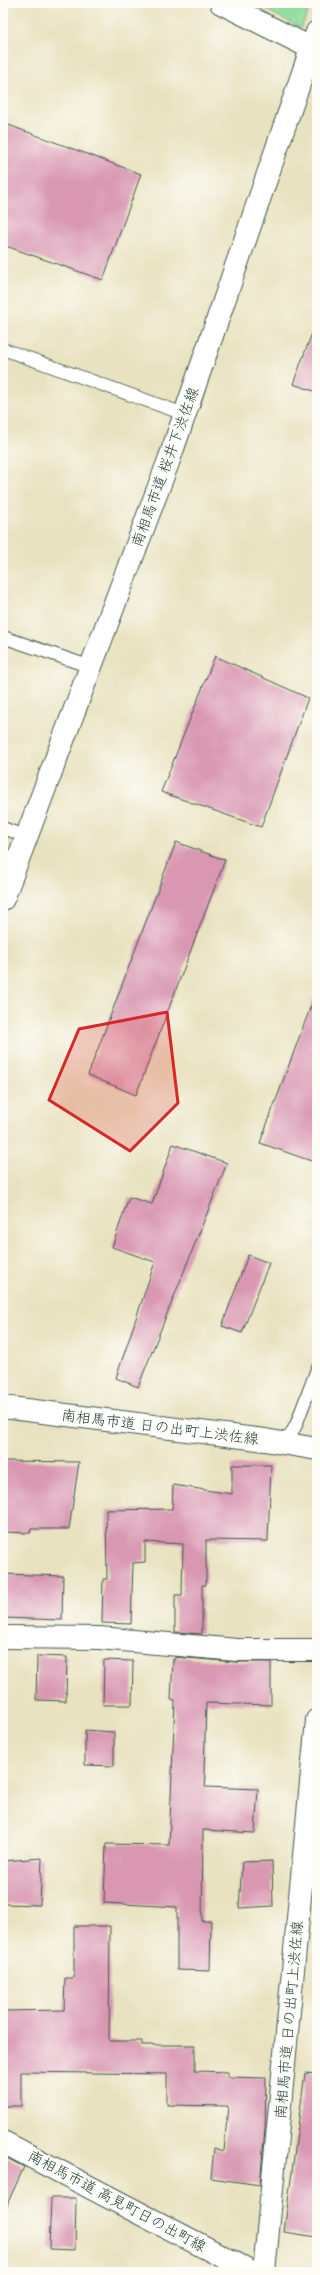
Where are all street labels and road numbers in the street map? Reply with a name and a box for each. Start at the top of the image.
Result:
street label: 南相馬市道 桜井下渋佐線 [124,383,206,551]
street label: 南相馬市道 日の出町上渋佐線 [60,1402,260,1452]
street label: 南相馬市道 日の出町上渋佐線 [267,1920,311,2120]
street label: 南相馬市道 高見町日の出町線 [23,2143,211,2259]

